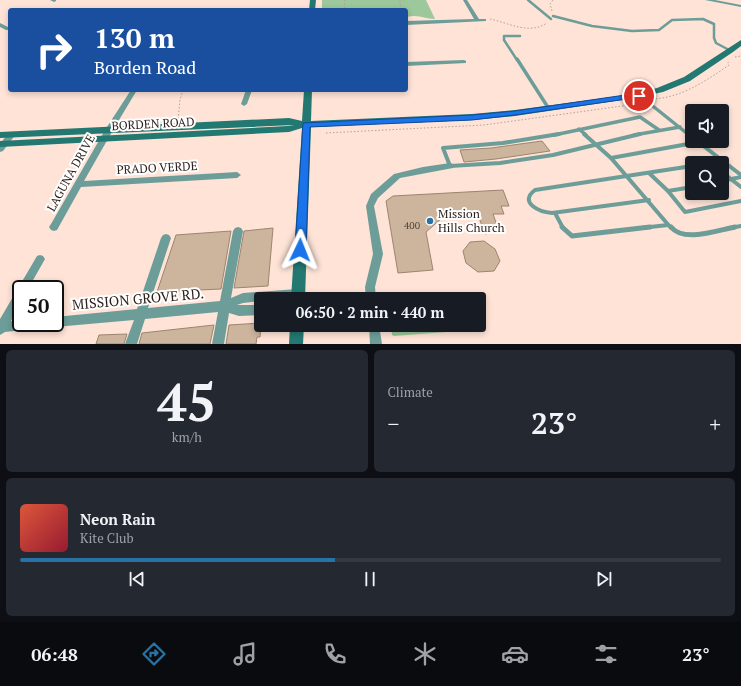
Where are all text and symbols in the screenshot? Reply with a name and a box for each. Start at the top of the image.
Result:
text: 130 m [94,19,175,56]
icon: right [28,24,80,76]
text: Borden Road [94,55,196,79]
pin [622,79,656,113]
icon: arrive [628,85,650,107]
map controls [685,104,729,200]
button: sound [685,104,729,148]
street label: BORDEN ROAD [111,114,195,133]
street label: LAGUNA DRIVE [43,132,98,214]
button: search [685,156,729,200]
street label: PRADO VERDE [116,158,198,177]
place label: Mission Hills Church [438,206,505,235]
marker: Mission Hills Church [425,216,435,226]
house number: 400 [404,219,420,232]
position arrow [279,229,321,271]
speed limit sign: 50 [12,280,64,332]
street label: MISSION GROVE RD. [71,283,205,314]
text: 06:50 · 2 min · 440 m [296,302,444,322]
text: 45 [157,367,216,436]
text: Climate [388,383,433,401]
text: 23° [531,403,577,443]
text: − [388,409,399,438]
text: + [709,409,721,438]
text: km/h [172,428,202,446]
text: Neon Rain [80,509,156,529]
text: Kite Club [80,529,134,547]
icon: previous [126,568,148,590]
icon: pause [359,568,381,590]
icon: next [593,568,615,590]
icon: directions [140,640,168,668]
icon: music [231,640,259,668]
icon: phone [321,640,349,668]
icon: climate [411,640,439,668]
icon: car [501,640,529,668]
icon: filters [592,640,620,668]
text: 06:48 [31,642,78,666]
text: 23° [682,642,710,666]

